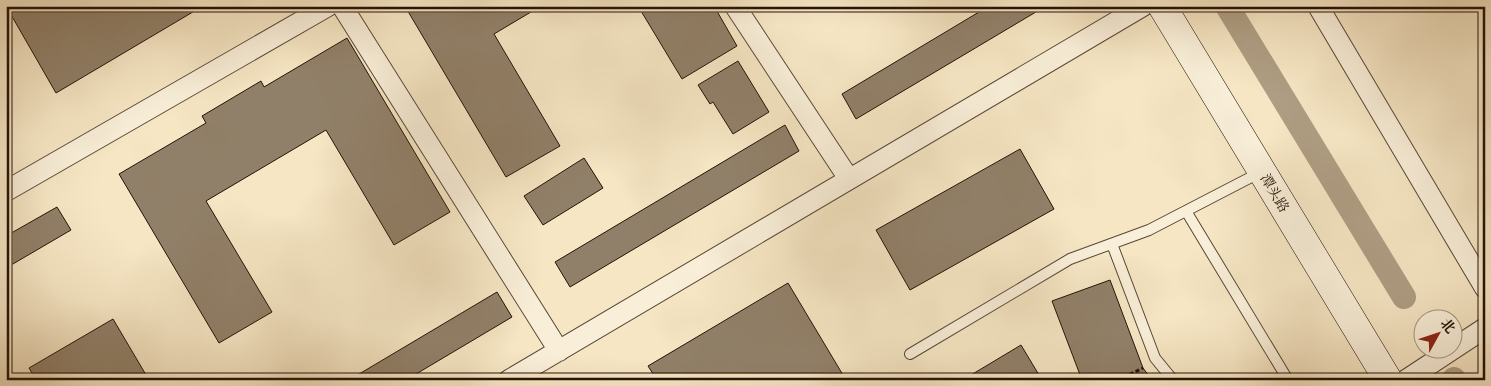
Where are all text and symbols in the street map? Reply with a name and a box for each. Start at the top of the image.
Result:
street label: 潭头路 [1256,170,1294,216]
north arrow [1414,308,1464,358]
text: 北 [1437,314,1459,337]

